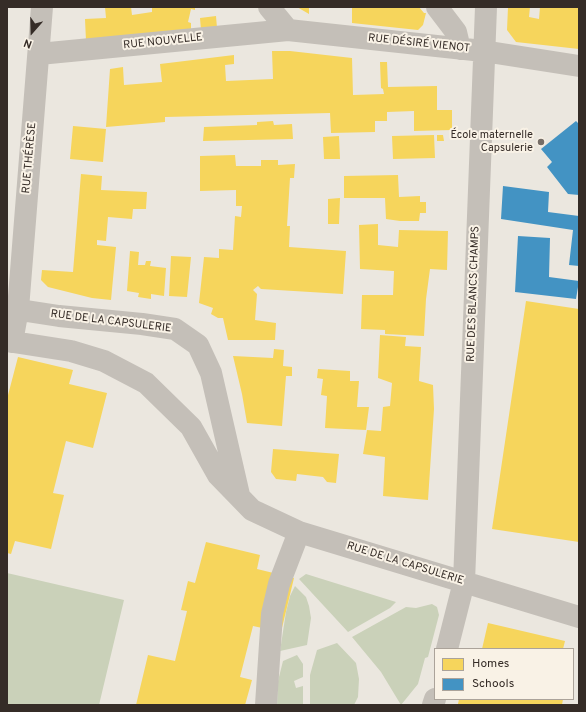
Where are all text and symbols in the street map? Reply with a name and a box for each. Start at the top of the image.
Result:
north arrow [12,12,52,52]
street label: RUE NOUVELLE [123,31,203,53]
street label: RUE DÉSIRÉ VIENOT [367,32,471,56]
text: N [22,35,34,51]
street label: RUE THÉRÈSE [20,122,40,194]
place label: École maternelle Capsulerie [450,129,533,155]
marker: École maternelle Capsulerie [536,137,546,147]
street label: RUE DES BLANCS CHAMPS [465,226,483,362]
street label: RUE DE LA CAPSULERIE [50,308,172,336]
street label: RUE DE LA CAPSULERIE [345,540,465,588]
legend [434,648,574,700]
text: Homes [472,656,509,672]
text: Schools [472,676,514,692]

